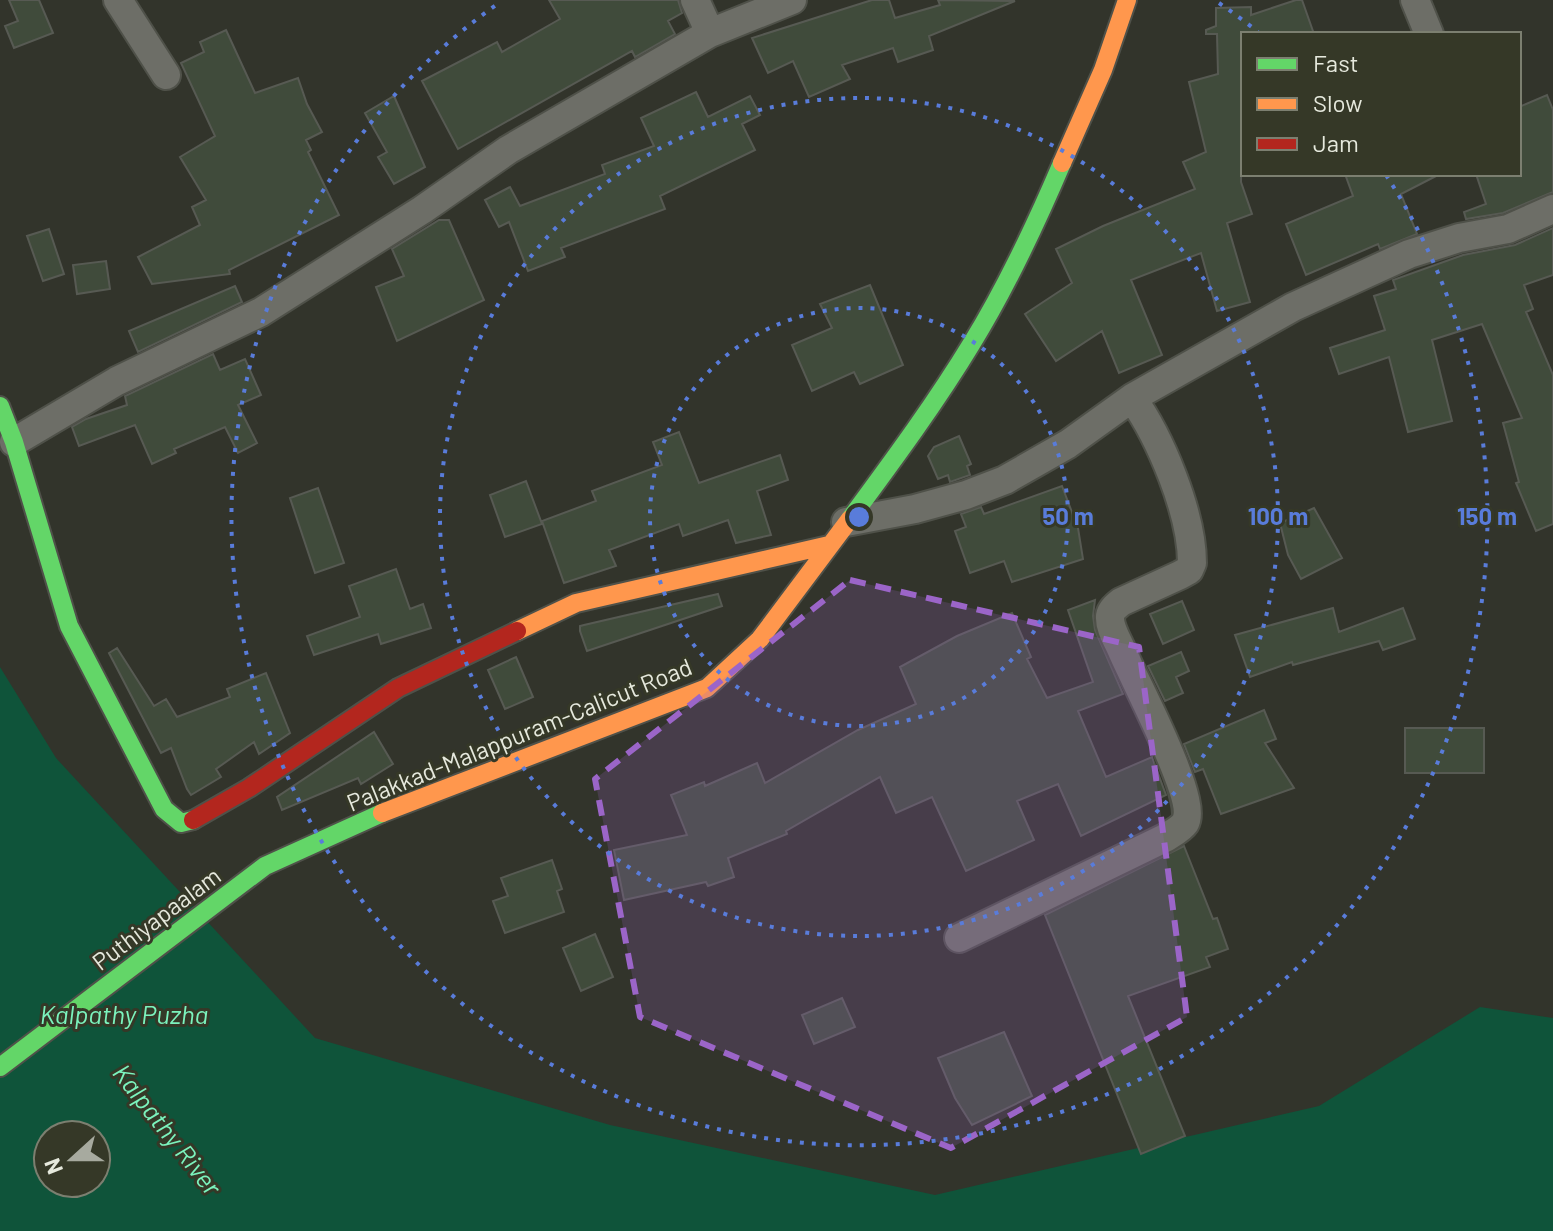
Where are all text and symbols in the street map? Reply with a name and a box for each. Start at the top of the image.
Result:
legend [1241,32,1521,176]
text: Fast [1313,48,1358,77]
text: Slow [1313,88,1362,117]
text: Jam [1313,128,1359,157]
text: 50 m [1042,501,1094,530]
text: 100 m [1248,501,1308,530]
text: 150 m [1457,501,1517,530]
centre of rings [845,503,873,531]
street label: Palakkad-Malappuram-Calicut Road [342,651,696,817]
street label: Puthiyapaalam [86,860,226,976]
water label: Kalpathy Puzha [40,998,208,1029]
water label: Kalpathy River [107,1057,229,1201]
north arrow [32,1119,112,1199]
text: N [38,1155,67,1178]

